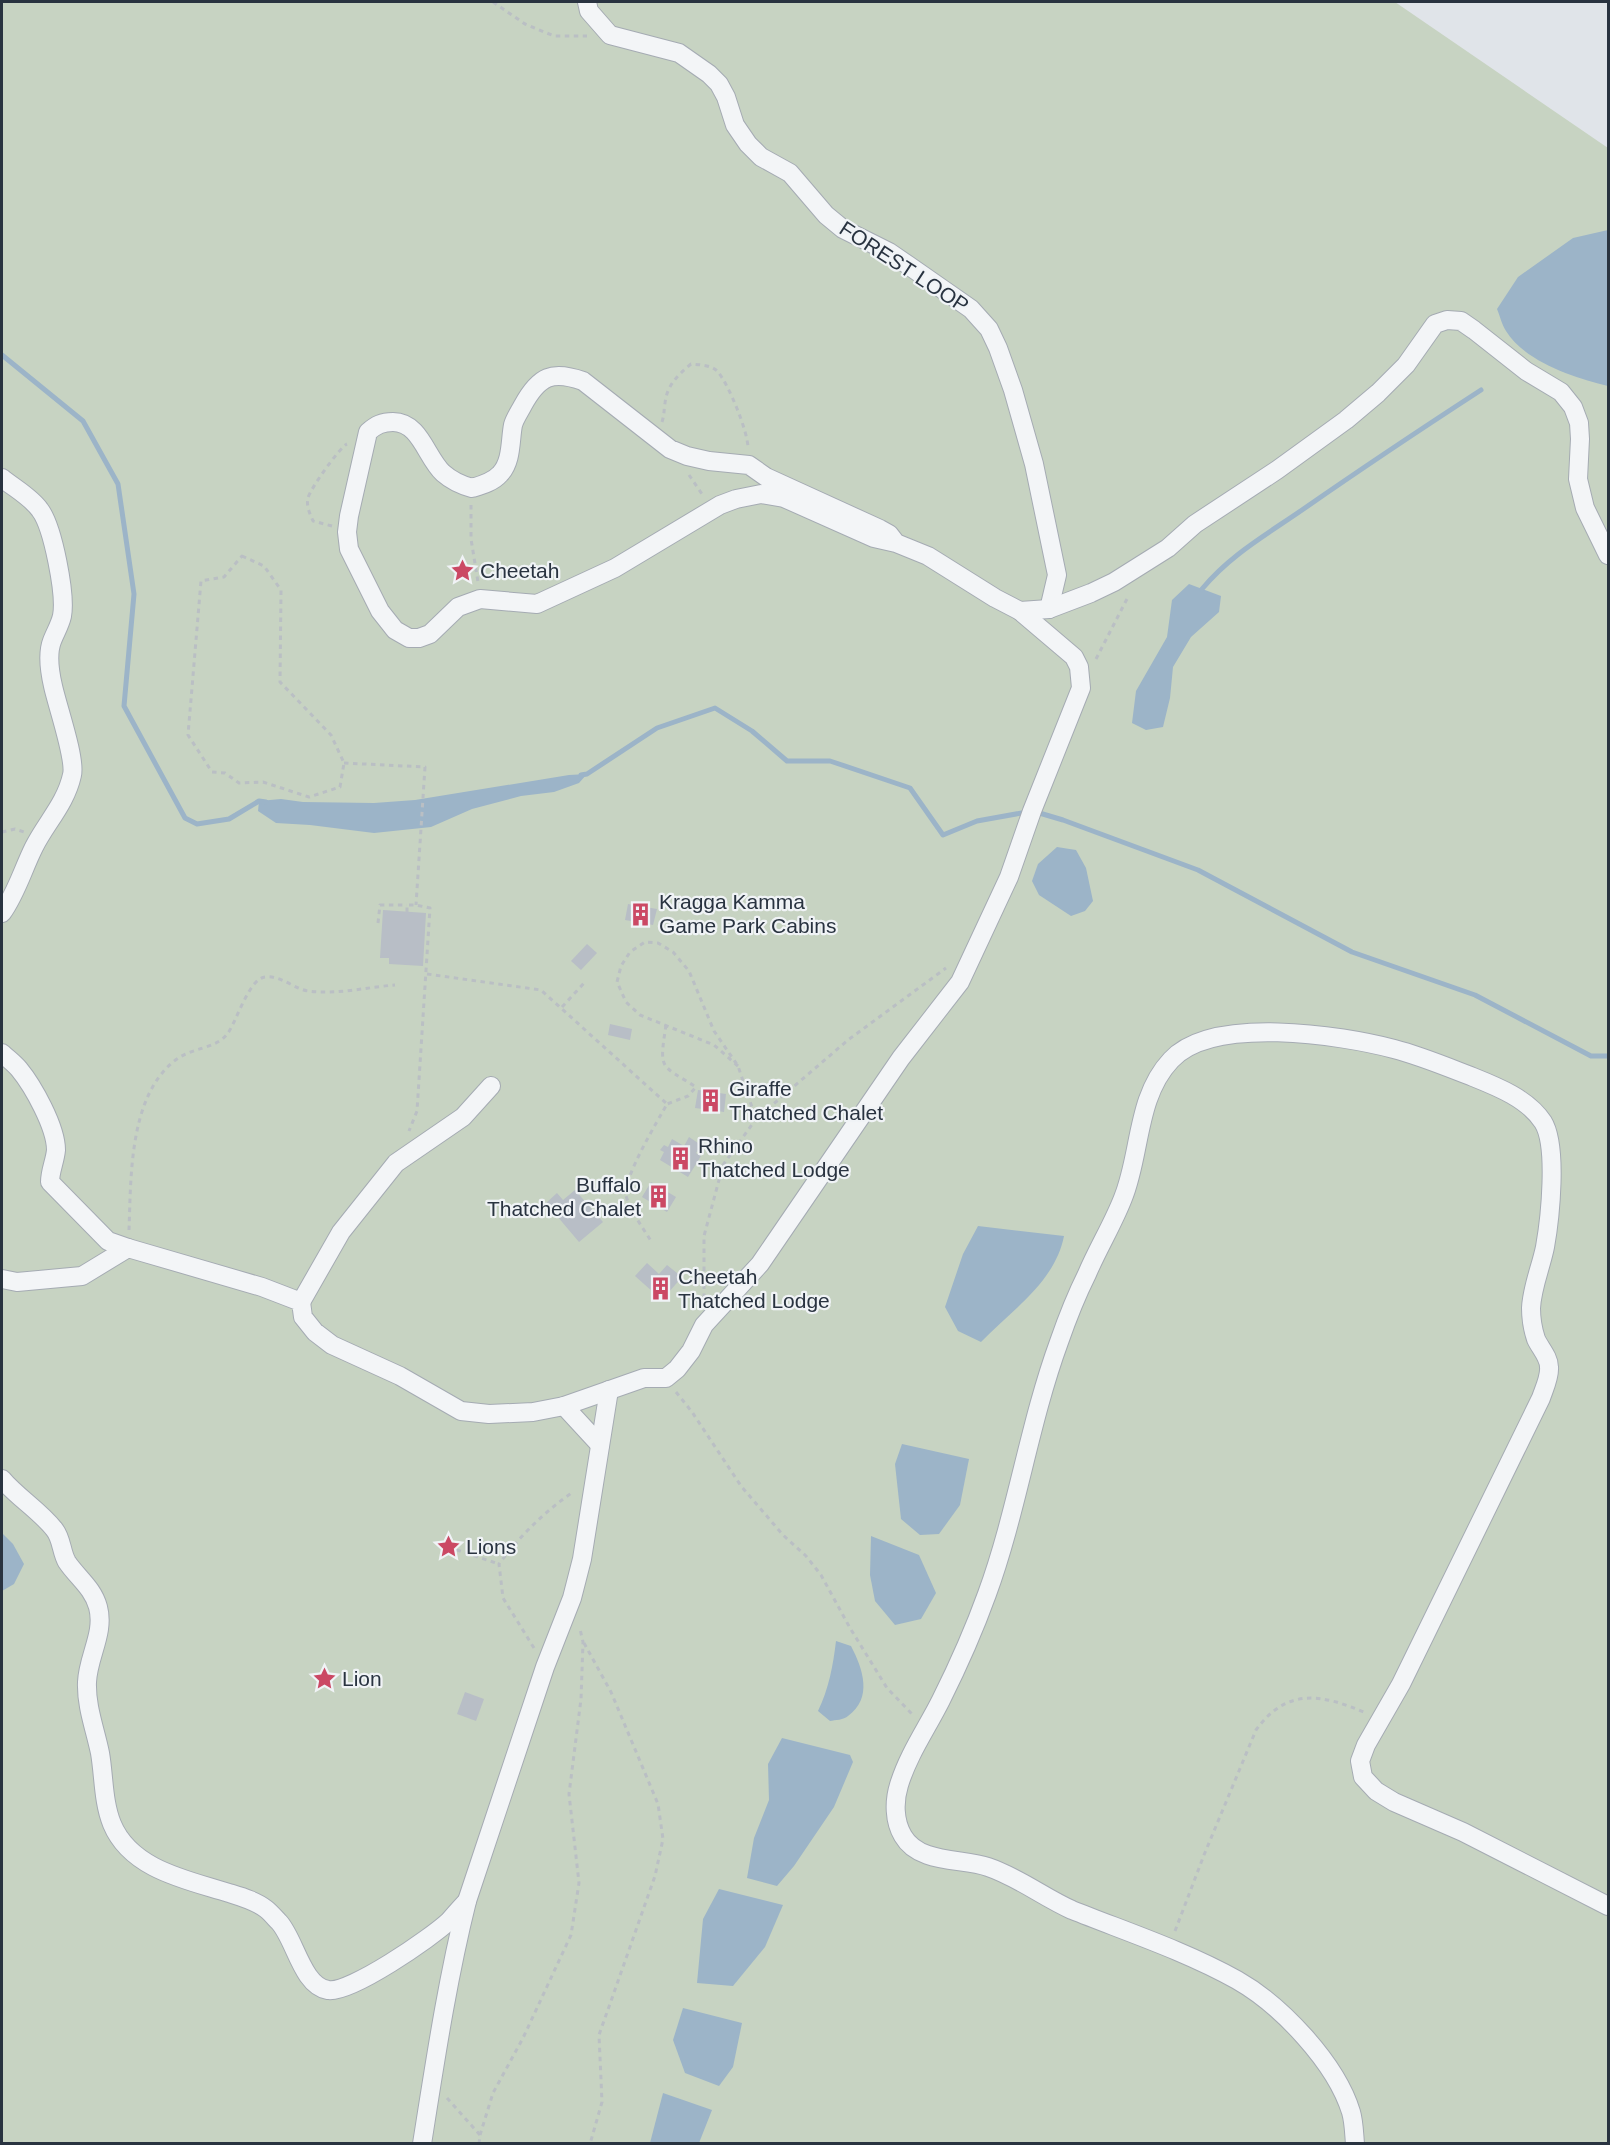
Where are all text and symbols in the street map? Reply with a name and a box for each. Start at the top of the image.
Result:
street label: FOREST LOOP [836,216,973,317]
place icon: Cheetah [449,558,475,584]
place label: Cheetah [480,559,559,582]
place label: Kragga Kamma Game Park Cabins [659,890,836,937]
building icon: Kragga Kamma Game Park Cabins [628,901,654,927]
place label: Giraffe Thatched Chalet [729,1077,883,1124]
building icon: Giraffe Thatched Chalet [698,1088,724,1114]
place label: Rhino Thatched Lodge [698,1134,850,1181]
building icon: Rhino Thatched Lodge [667,1145,693,1171]
place label: Buffalo Thatched Chalet [487,1173,641,1220]
building icon: Buffalo Thatched Chalet [646,1184,672,1210]
place label: Cheetah Thatched Lodge [678,1265,830,1312]
building icon: Cheetah Thatched Lodge [647,1276,673,1302]
place icon: Lions [435,1534,461,1560]
place label: Lions [466,1535,516,1558]
place icon: Lion [311,1666,337,1692]
place label: Lion [342,1667,382,1690]

